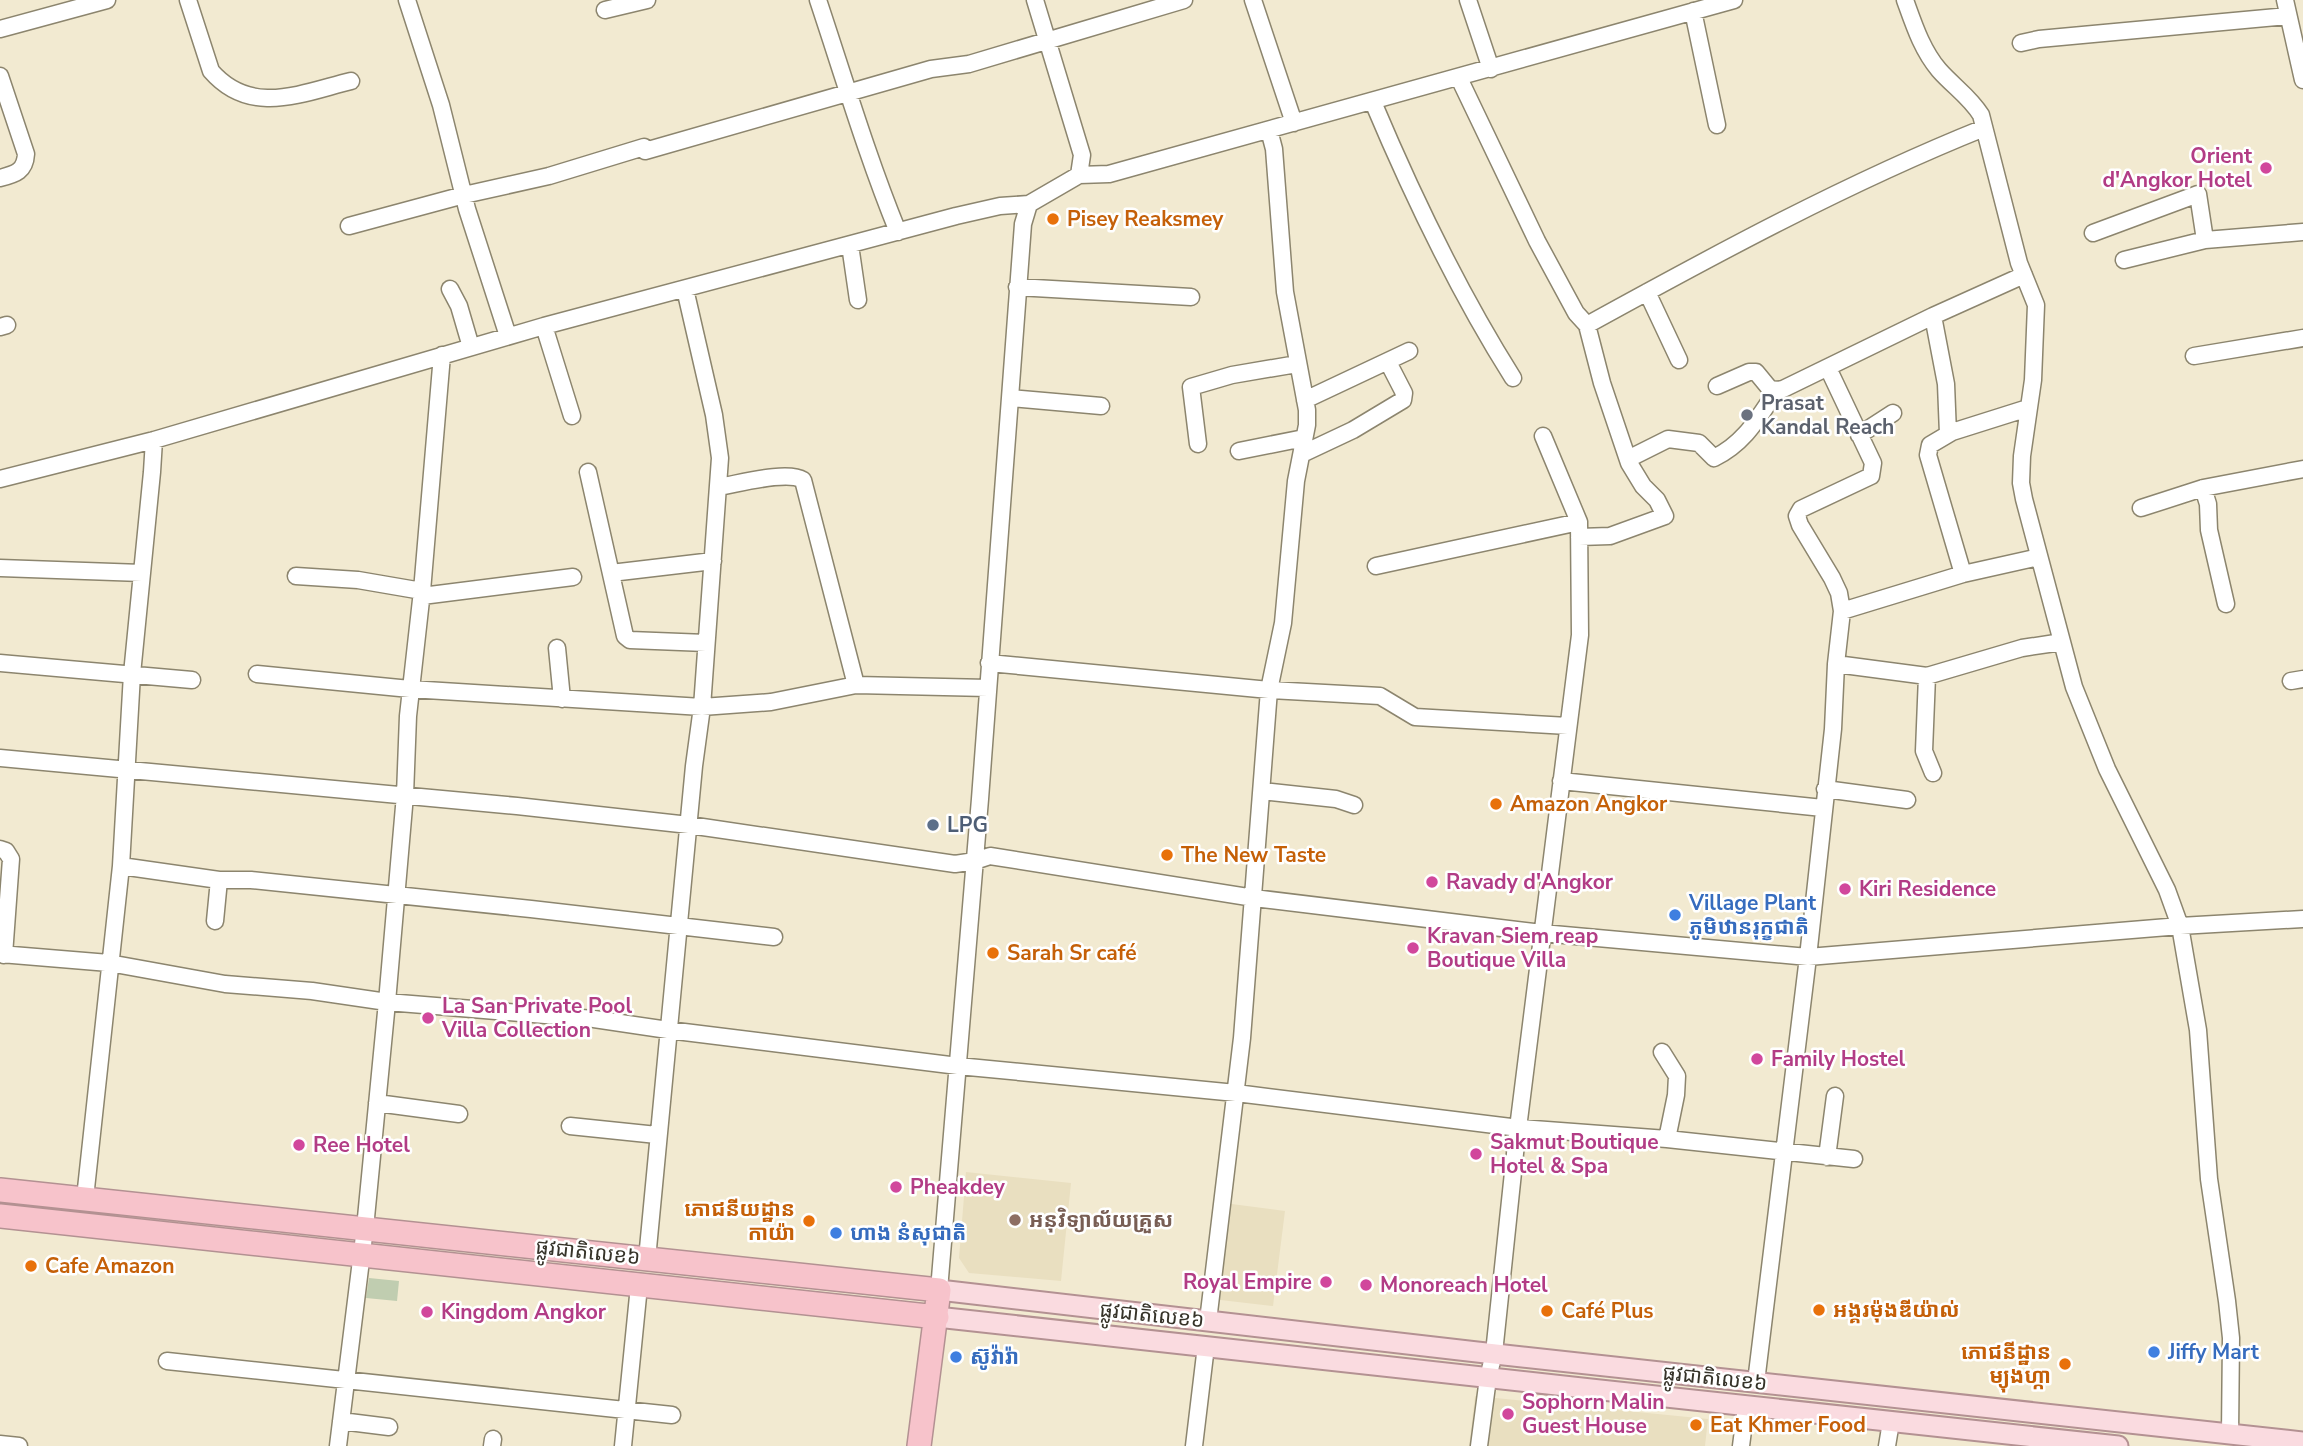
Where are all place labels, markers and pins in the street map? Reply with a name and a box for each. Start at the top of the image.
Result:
place label: Orient d'Angkor Hotel [2102,142,2253,194]
marker: Orient d'Angkor Hotel [2258,160,2274,176]
place label: Pisey Reaksmey [1067,205,1224,233]
marker: Pisey Reaksmey [1045,211,1061,227]
place label: Prasat Kandal Reach [1761,389,1894,441]
marker: Prasat Kandal Reach [1739,407,1755,423]
place label: Amazon Angkor [1510,790,1668,818]
marker: Amazon Angkor [1488,796,1504,812]
place label: LPG [947,811,988,839]
marker: LPG [925,817,941,833]
place label: The New Taste [1181,841,1326,869]
marker: The New Taste [1159,847,1175,863]
place label: Ravady d'Angkor [1446,868,1614,896]
marker: Ravady d'Angkor [1424,874,1440,890]
place label: Kiri Residence [1859,875,1996,903]
marker: Kiri Residence [1837,881,1853,897]
place label: Village Plant ភូមិឋានរុក្ខជាតិ [1688,889,1817,941]
marker: Village Plant ភូមិឋានរុក្ខជាតិ [1667,907,1683,923]
place label: Kravan Siem reap Boutique Villa [1427,922,1598,974]
place label: Sarah Sr café [1007,939,1137,967]
marker: Kravan Siem reap Boutique Villa [1405,940,1421,956]
marker: Sarah Sr café [985,945,1001,961]
place label: La San Private Pool Villa Collection [441,992,632,1044]
marker: La San Private Pool Villa Collection [420,1010,436,1026]
place label: Family Hostel [1771,1045,1906,1073]
marker: Family Hostel [1749,1051,1765,1067]
place label: Sakmut Boutique Hotel & Spa [1490,1128,1659,1180]
place label: Ree Hotel [313,1131,410,1159]
marker: Ree Hotel [291,1137,307,1153]
marker: Sakmut Boutique Hotel & Spa [1468,1146,1484,1162]
place label: Pheakdey [910,1173,1006,1201]
marker: Pheakdey [888,1179,904,1195]
place label: ភោជនីយដ្ឋាន កាយ៉ា [684,1195,795,1247]
place label: អនុវិទ្យាល័យគ្រួស [1029,1206,1173,1234]
marker: អនុវិទ្យាល័យគ្រួស [1007,1212,1023,1228]
marker: ភោជនីយដ្ឋាន កាយ៉ា [801,1213,817,1229]
place label: ហាង នំសុជាតិ [850,1219,966,1247]
marker: ហាង នំសុជាតិ [828,1225,844,1241]
place label: Cafe Amazon [45,1252,174,1280]
marker: Cafe Amazon [23,1258,39,1274]
place label: Royal Empire [1183,1268,1312,1296]
place label: Monoreach Hotel [1380,1271,1548,1299]
marker: Royal Empire [1318,1274,1334,1290]
marker: Monoreach Hotel [1358,1277,1374,1293]
place label: អង្គរម៉ុងឌីយ៉ាល់ [1833,1296,1960,1324]
place label: Café Plus [1561,1297,1654,1325]
place label: Kingdom Angkor [441,1298,607,1326]
marker: អង្គរម៉ុងឌីយ៉ាល់ [1811,1302,1827,1318]
marker: Café Plus [1539,1303,1555,1319]
marker: Kingdom Angkor [419,1304,435,1320]
place label: ភោជនីដ្ឋាន ម្យុងហ្កា [1961,1338,2051,1393]
place label: Jiffy Mart [2167,1338,2260,1366]
place label: ស៊ូវ៉ារ៉ា [970,1343,1019,1371]
marker: Jiffy Mart [2146,1344,2162,1360]
marker: ស៊ូវ៉ារ៉ា [948,1349,964,1365]
marker: ភោជនីដ្ឋាន ម្យុងហ្កា [2057,1356,2073,1372]
place label: Sophorn Malin Guest House [1522,1388,1665,1440]
marker: Sophorn Malin Guest House [1500,1406,1516,1422]
place label: Eat Khmer Food [1710,1411,1866,1439]
marker: Eat Khmer Food [1688,1417,1704,1433]

